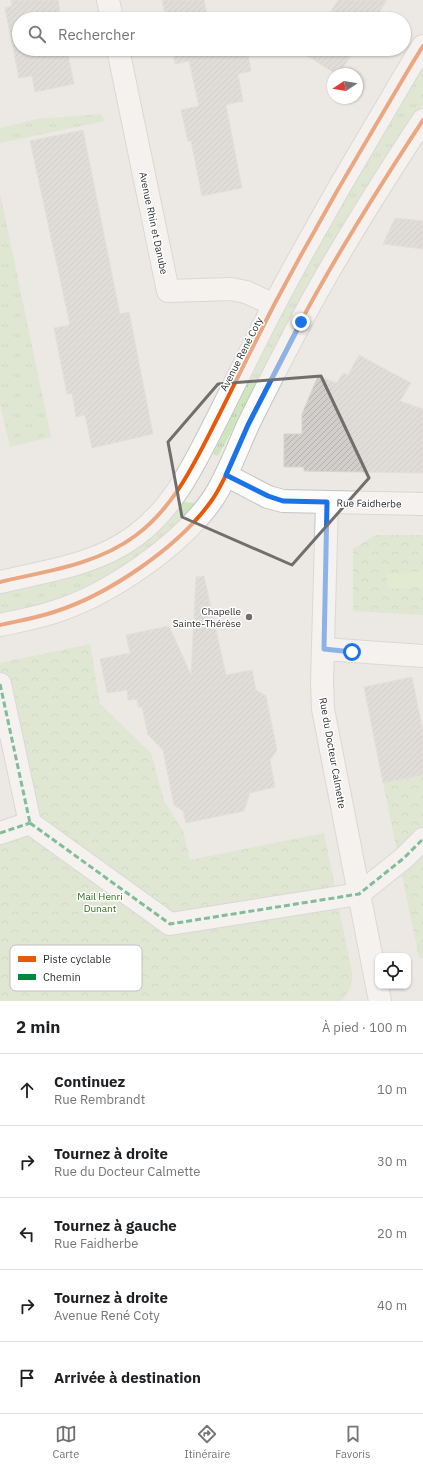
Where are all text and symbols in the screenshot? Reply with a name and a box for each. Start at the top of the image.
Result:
search box [12,12,411,56]
icon: search [26,23,48,45]
text: Rechercher [58,25,135,44]
north arrow [327,68,363,104]
street label: Avenue Rhin et Danube [136,171,171,276]
route end [292,313,310,331]
street label: Avenue René Coty [217,315,266,393]
street label: Rue Faidherbe [336,496,402,511]
place label: Chapelle Sainte-Thérèse [173,605,242,630]
marker: Chapelle Sainte-Thérèse [244,612,254,622]
route start [343,643,361,661]
street label: Rue du Docteur Calmette [316,696,349,810]
park label: Mail Henri Dunant [77,890,123,915]
legend [10,945,142,991]
text: Piste cyclable [43,952,111,966]
map controls [375,953,411,989]
button: locate [375,953,411,989]
text: Chemin [43,970,81,984]
text: 2 min [16,1016,60,1038]
text: À pied · 100 m [322,1019,407,1036]
text: Continuez [54,1072,125,1091]
icon: ahead [16,1079,38,1101]
text: 10 m [377,1081,407,1098]
text: Rue Rembrandt [54,1091,145,1108]
text: Tournez à droite [54,1144,168,1163]
icon: right [16,1151,38,1173]
text: 30 m [377,1153,407,1170]
text: Rue du Docteur Calmette [54,1163,200,1180]
text: Tournez à gauche [54,1216,177,1235]
icon: left [16,1223,38,1245]
text: 20 m [377,1225,407,1242]
text: Rue Faidherbe [54,1235,138,1252]
text: Tournez à droite [54,1288,168,1307]
icon: right [16,1295,38,1317]
text: 40 m [377,1297,407,1314]
text: Avenue René Coty [54,1307,160,1324]
icon: arrive [16,1367,38,1389]
text: Arrivée à destination [54,1368,201,1387]
tab: Carte [53,1423,79,1461]
tab: Itinéraire [184,1423,230,1461]
tab: Favoris [335,1423,370,1461]

